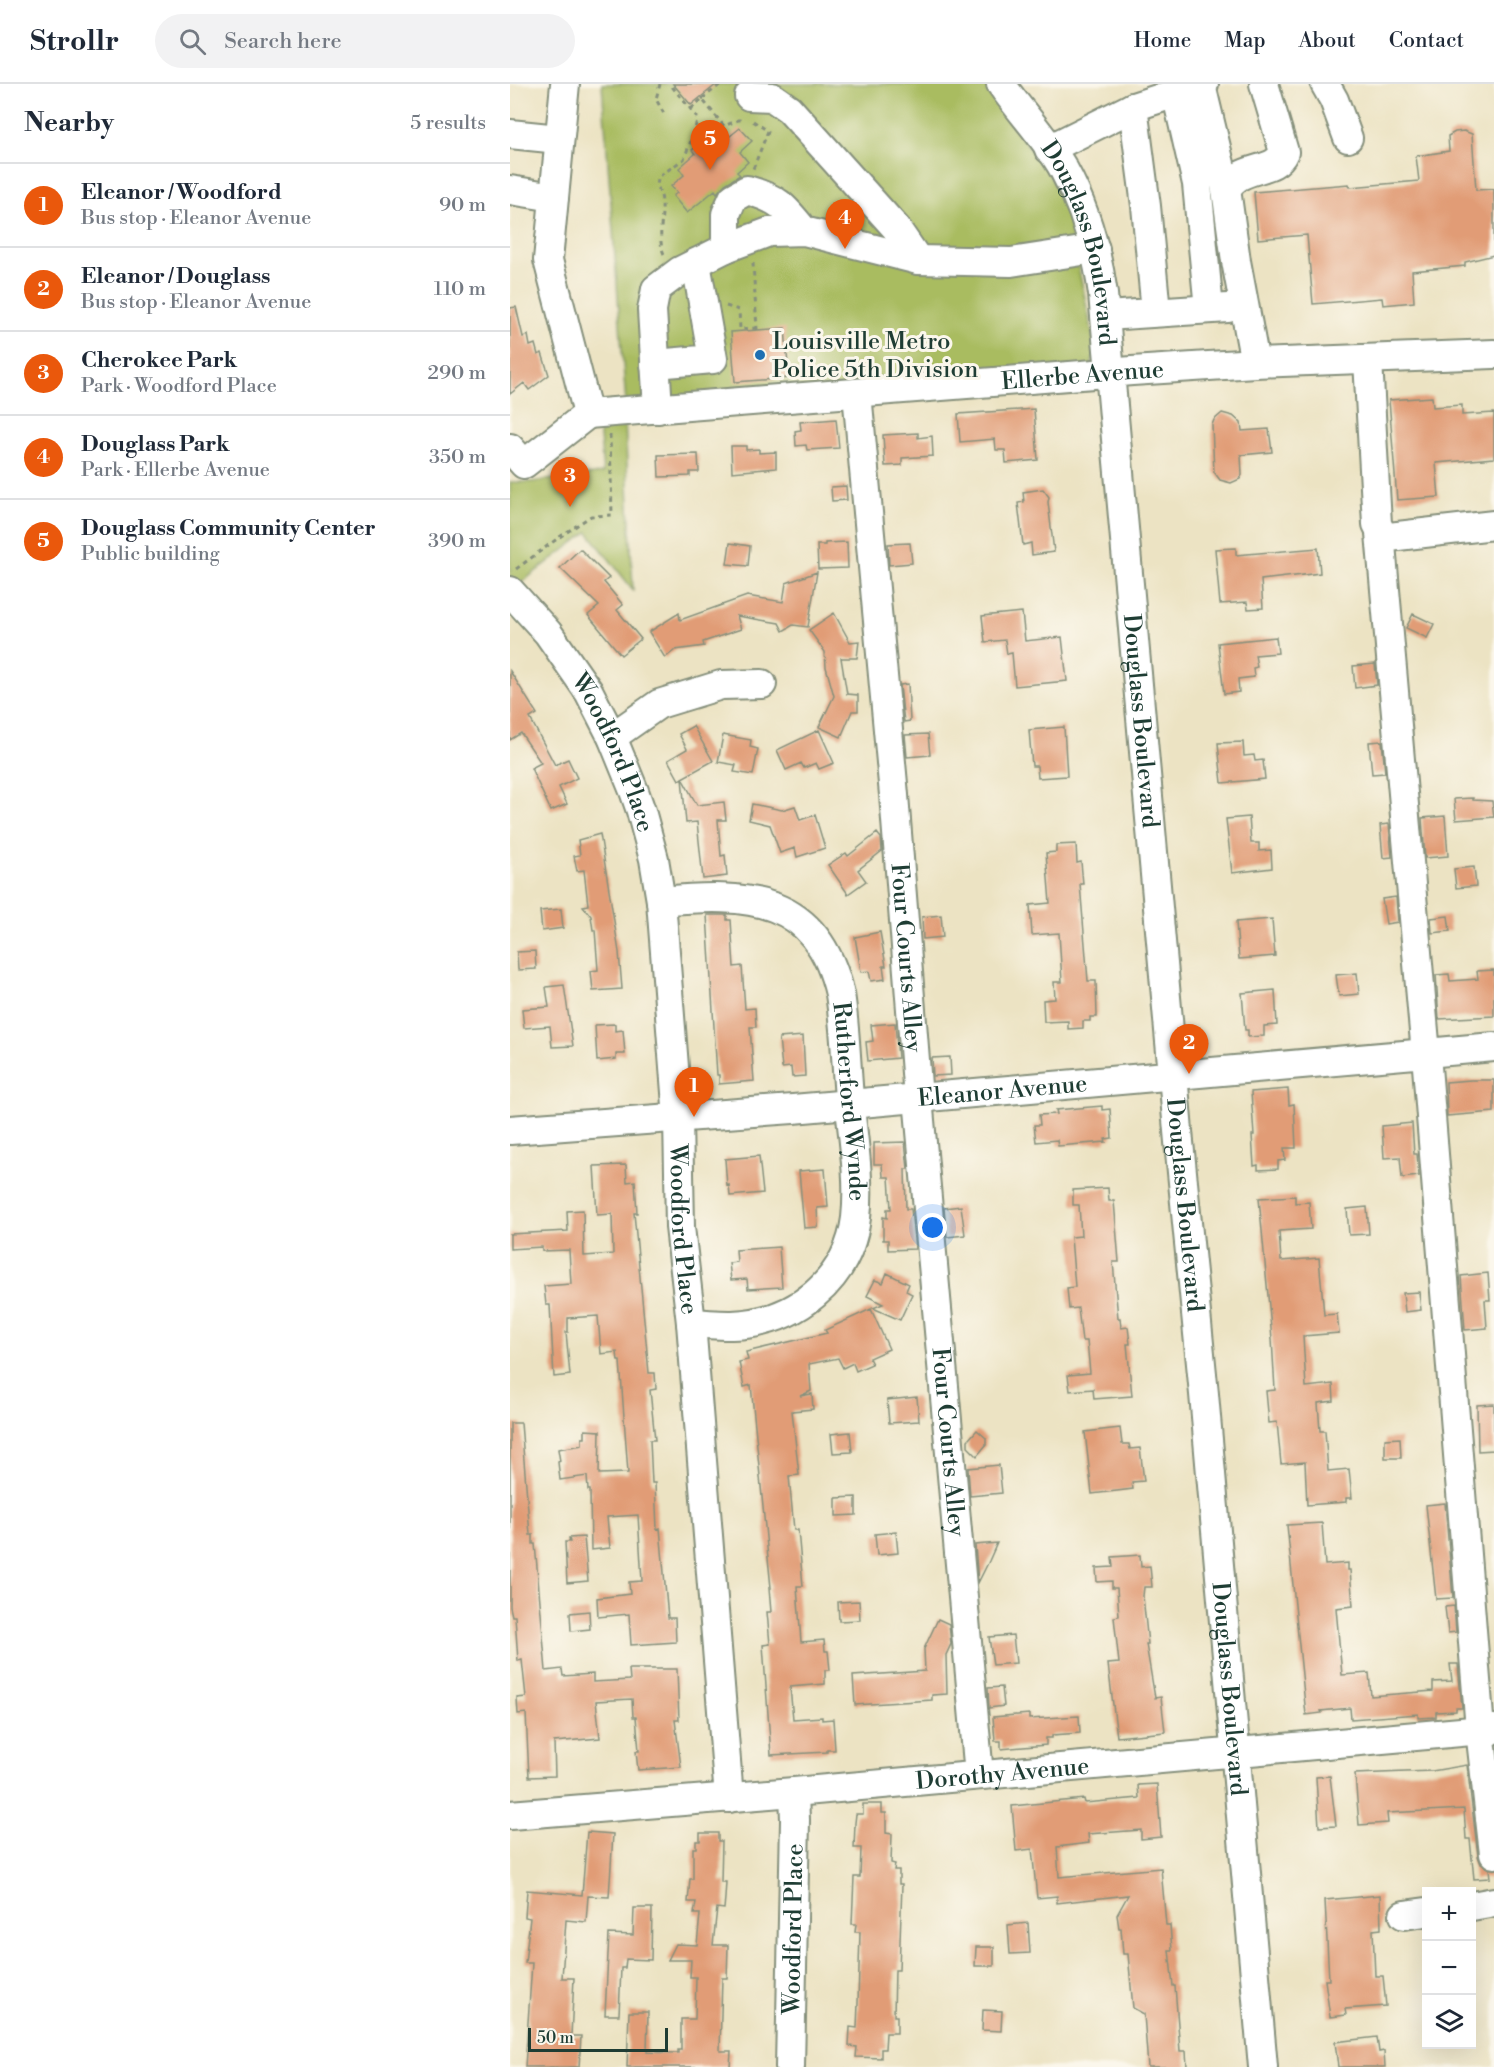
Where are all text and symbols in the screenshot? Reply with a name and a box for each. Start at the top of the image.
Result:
search box [155,14,575,68]
text: Strollr [30,24,119,59]
icon: search [176,25,209,58]
text: Search here [224,28,342,55]
text: Home [1134,28,1191,54]
text: Map [1224,28,1266,54]
text: About [1299,28,1356,54]
text: Contact [1389,28,1464,54]
text: Nearby [24,107,114,139]
text: 5 results [410,111,486,136]
pin: 5 [690,120,730,170]
street label: Douglass Boulevard [1034,135,1122,347]
text: Eleanor / Woodford [81,179,282,206]
text: 1 [39,193,48,218]
text: 90 m [439,193,486,218]
pin: 4 [826,200,864,249]
text: Bus stop · Eleanor Avenue [81,206,311,231]
text: Eleanor / Douglass [81,263,271,290]
text: 2 [37,277,50,302]
text: 110 m [434,277,486,302]
text: Bus stop · Eleanor Avenue [81,290,311,315]
place label: Louisville Metro Police 5th Division [772,327,978,385]
text: Cherokee Park [81,347,237,374]
marker: Louisville Metro Police 5th Division [753,348,767,362]
street label: Ellerbe Avenue [1000,355,1165,397]
text: 3 [37,361,50,386]
text: 290 m [428,361,486,386]
text: Park · Woodford Place [81,374,277,399]
text: Douglass Park [81,431,230,458]
text: 4 [37,445,50,470]
text: 350 m [429,445,486,470]
text: Park · Ellerbe Avenue [81,458,270,483]
pin: 3 [550,458,590,507]
text: Douglass Community Center [81,515,376,542]
text: 5 [37,529,50,554]
text: 390 m [428,529,486,554]
text: Public building [81,542,220,567]
street label: Douglass Boulevard [1116,613,1165,830]
street label: Woodford Place [564,667,660,836]
street label: Four Courts Alley [883,862,928,1054]
street label: Rutherford Wynde [825,1000,871,1201]
pin: 2 [1170,1024,1208,1074]
pin: 1 [674,1068,714,1117]
street label: Eleanor Avenue [916,1069,1089,1114]
street label: Douglass Boulevard [1159,1097,1210,1314]
street label: Woodford Place [662,1143,704,1316]
your location [918,1213,947,1242]
street label: Four Courts Alley [925,1346,971,1538]
street label: Douglass Boulevard [1205,1581,1253,1797]
street label: Dorothy Avenue [914,1752,1090,1797]
street label: Woodford Place [777,1843,811,2016]
map controls [1422,1887,1476,2049]
button: + [1422,1887,1476,1941]
button: − [1422,1941,1476,1995]
button: layers [1422,1995,1476,2049]
scale bar [528,2025,668,2052]
text: 50 m [537,2028,574,2048]

